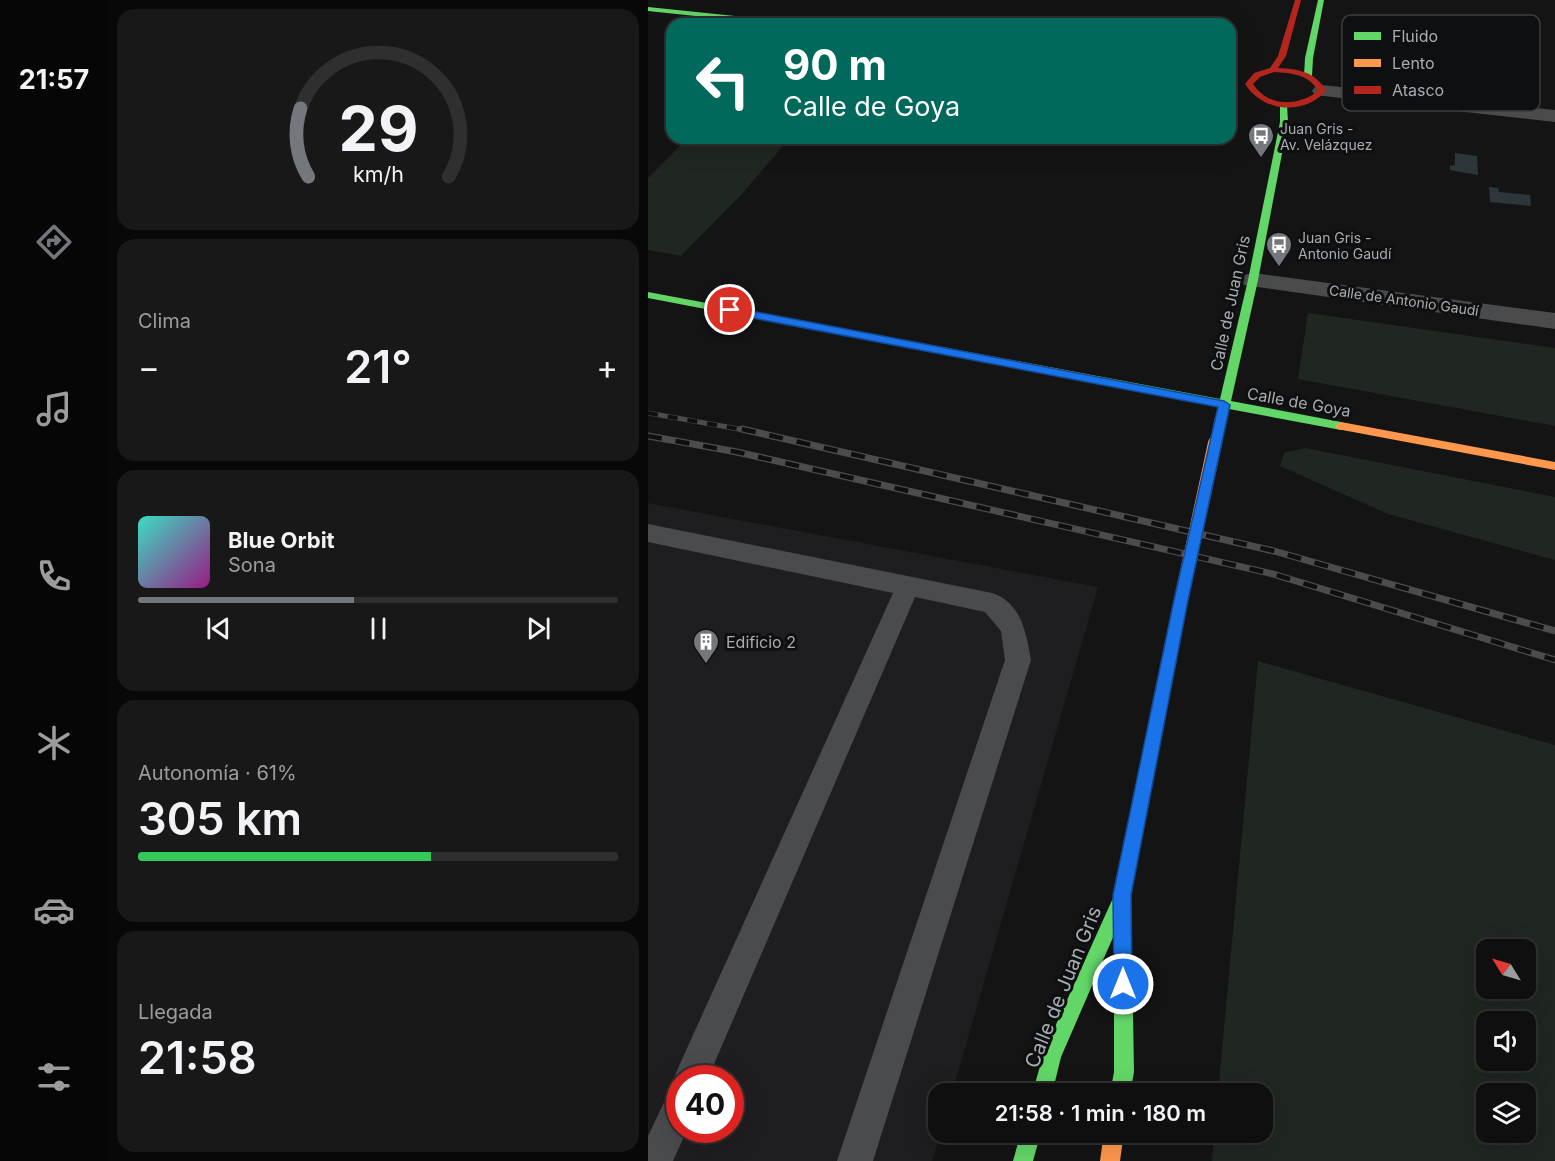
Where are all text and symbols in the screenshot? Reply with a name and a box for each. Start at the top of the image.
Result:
legend [1342,15,1540,111]
text: Fluido [1392,26,1438,46]
text: 90 m [783,39,887,90]
icon: left [684,42,762,120]
text: Lento [1392,53,1435,73]
text: 21:57 [19,63,89,96]
text: Atasco [1392,80,1444,100]
text: Calle de Goya [783,90,960,123]
text: 29 [338,91,418,166]
place label: Juan Gris - Av. Velázquez [1280,120,1372,153]
bus stop icon: Juan Gris - Av. Velázquez [1246,121,1276,159]
text: km/h [353,161,403,187]
icon: directions [33,221,75,263]
place label: Juan Gris - Antonio Gaudí [1298,229,1392,262]
bus stop icon: Juan Gris - Antonio Gaudí [1264,230,1294,268]
street label: Calle de Juan Gris [1206,233,1254,373]
street label: Calle de Antonio Gaudí [1328,281,1481,319]
pin [704,284,755,335]
icon: arrive [713,293,746,326]
text: Clima [138,309,191,333]
text: 21° [344,339,412,394]
text: − [138,347,160,387]
text: + [596,347,618,387]
street label: Calle de Goya [1246,383,1352,421]
icon: music [33,388,75,430]
text: Blue Orbit [228,527,335,553]
text: Sona [228,553,276,577]
icon: phone [33,555,75,597]
icon: previous [202,612,235,645]
icon: pause [362,612,395,645]
icon: next [522,612,555,645]
building icon: Edificio 2 [691,627,721,665]
place label: Edificio 2 [726,632,796,652]
icon: climate [33,722,75,764]
text: Autonomía · 61% [138,761,297,785]
text: 305 km [138,791,302,846]
icon: car [33,889,75,931]
street label: Calle de Juan Gris [1020,903,1106,1071]
north arrow [1476,939,1536,999]
map controls [1476,939,1536,1143]
position arrow [1091,952,1155,1016]
text: Llegada [138,1000,213,1024]
button: sound [1476,1011,1536,1071]
text: 21:58 [138,1030,257,1085]
icon: filters [33,1056,75,1098]
speed limit sign: 40 [666,1065,744,1143]
button: layers [1476,1083,1536,1143]
text: 21:58 · 1 min · 180 m [995,1100,1206,1126]

